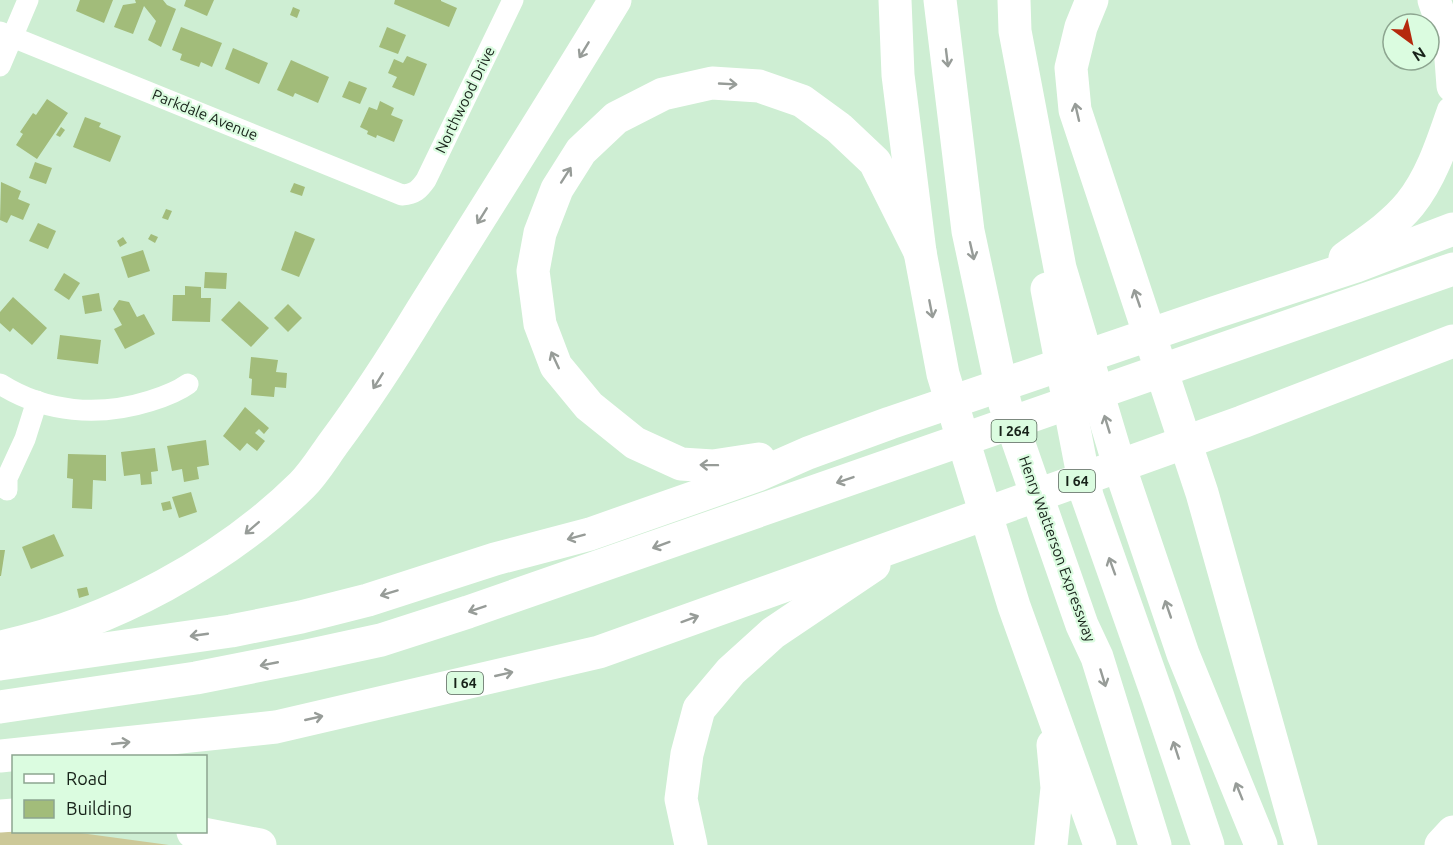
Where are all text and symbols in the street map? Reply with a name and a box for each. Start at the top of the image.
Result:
north arrow [1381,12,1441,72]
one-way arrow [578,41,590,58]
street label: Northwood Drive [431,44,498,156]
text: N [1409,44,1429,65]
one-way arrow [941,48,952,68]
one-way arrow [717,79,737,90]
street label: Parkdale Avenue [150,86,260,143]
one-way arrow [1071,103,1082,123]
one-way arrow [560,167,572,184]
one-way arrow [475,207,487,224]
one-way arrow [967,242,979,261]
one-way arrow [1131,289,1142,308]
one-way arrow [926,299,937,319]
one-way arrow [548,351,560,369]
one-way arrow [372,372,384,389]
one-way arrow [1101,415,1112,434]
road number: I 264 [992,420,1036,442]
street label: Henry Watterson Expressway [1016,453,1099,644]
one-way arrow [699,459,719,471]
road number: I 64 [1059,470,1095,492]
one-way arrow [836,475,855,486]
one-way arrow [245,521,260,535]
one-way arrow [567,532,586,544]
one-way arrow [652,540,671,551]
one-way arrow [1105,557,1116,575]
one-way arrow [380,588,399,599]
one-way arrow [1161,600,1172,619]
one-way arrow [468,605,487,616]
one-way arrow [681,612,699,623]
one-way arrow [190,630,209,641]
one-way arrow [259,659,279,670]
one-way arrow [494,668,513,680]
one-way arrow [1098,668,1109,687]
road number: I 64 [447,672,483,694]
one-way arrow [304,712,323,724]
one-way arrow [110,737,130,748]
one-way arrow [1170,741,1181,760]
legend [12,755,207,833]
text: Road [66,768,108,788]
one-way arrow [1233,782,1244,801]
text: Building [66,798,132,818]

